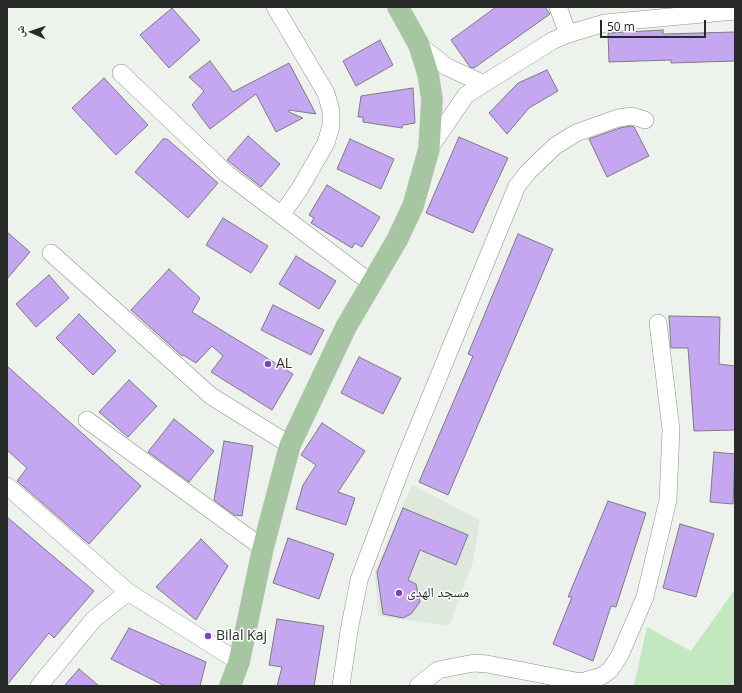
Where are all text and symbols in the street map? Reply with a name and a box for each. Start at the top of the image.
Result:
north arrow [12,12,52,52]
scale bar [602,12,708,38]
text: 50 m [607,18,635,35]
text: ش [12,25,27,38]
place label: AL [276,356,292,372]
marker: AL [263,359,273,369]
place label: مسجد الهدى [407,585,469,601]
marker: مسجد الهدى [394,588,404,598]
place label: Bilal Kaj [216,628,267,644]
marker: Bilal Kaj [203,631,213,641]

